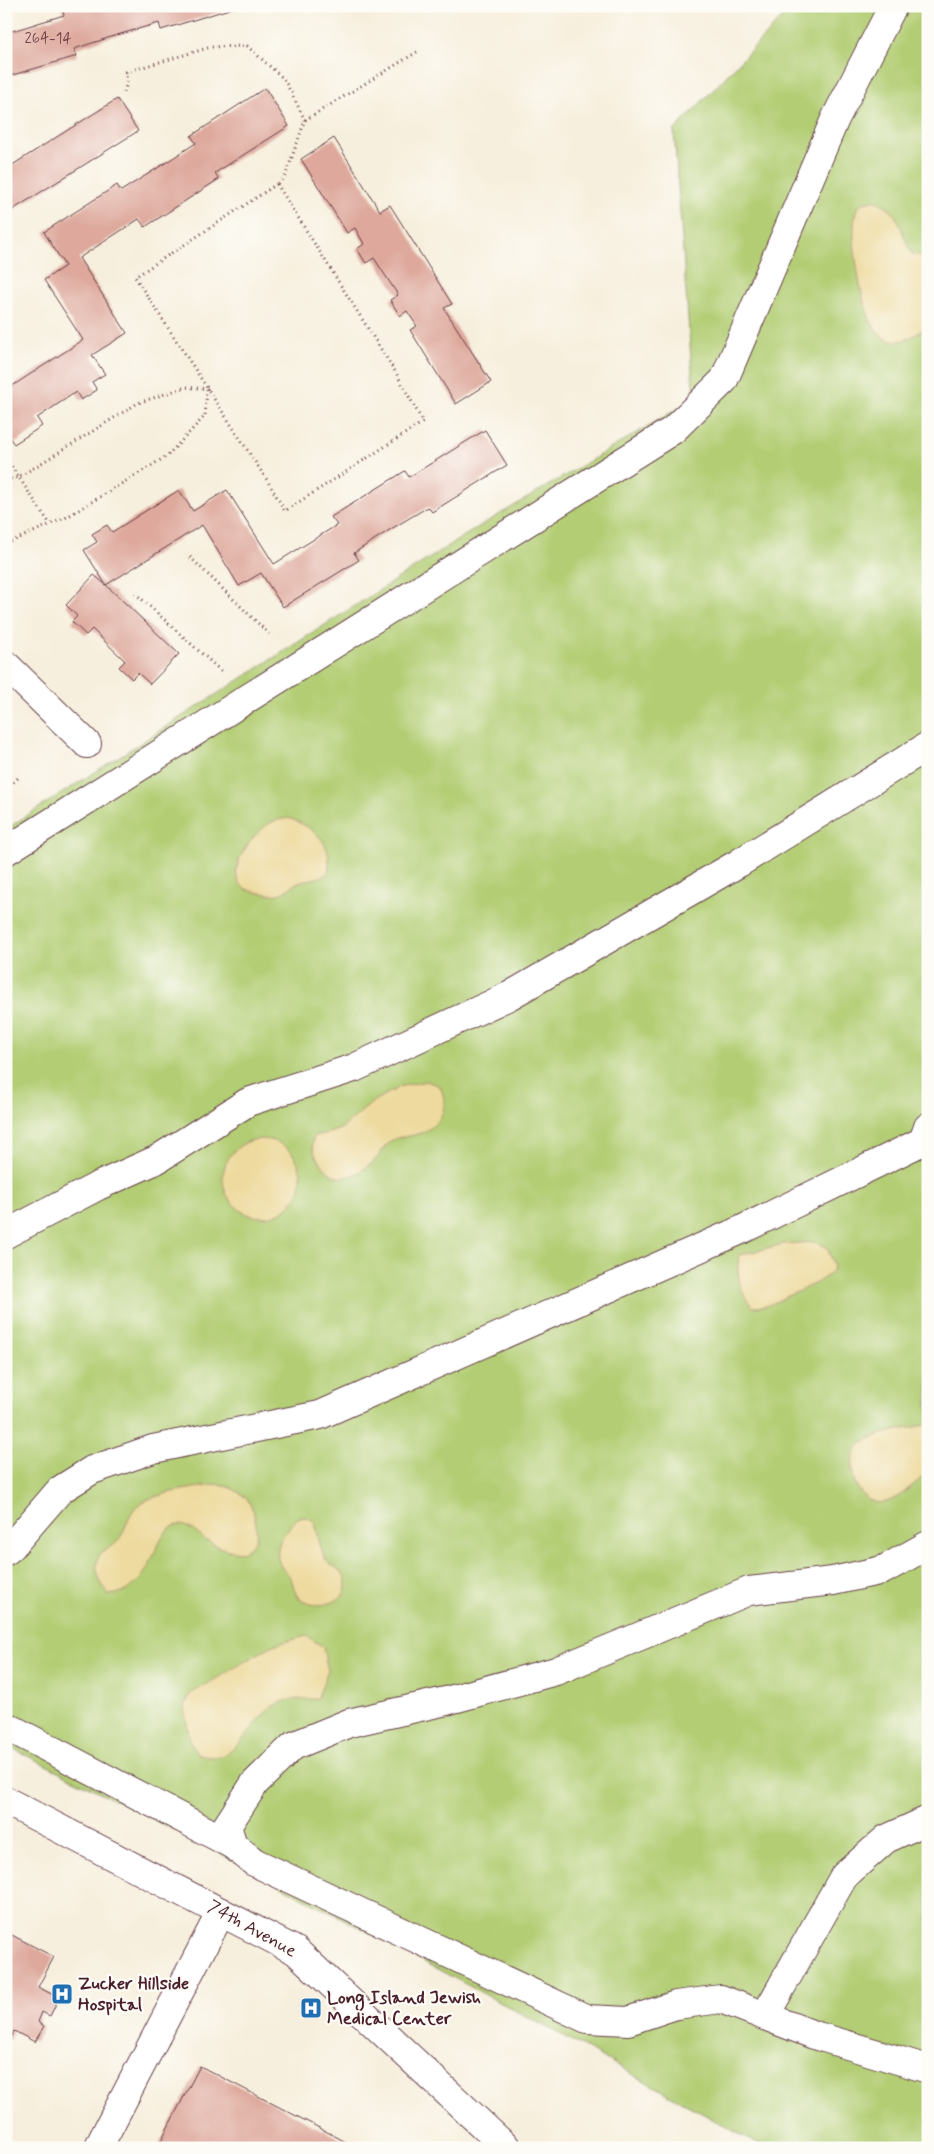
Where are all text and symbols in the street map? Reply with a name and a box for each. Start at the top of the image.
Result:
house number: 264-14 [24,29,72,49]
street label: 74th Avenue [203,1895,301,1963]
place label: Zucker Hillside Hospital [78,1972,189,2017]
hospital icon: Zucker Hillside Hospital [50,1982,74,2006]
place label: Long Island Jewish Medical Center [327,1986,481,2031]
hospital icon: Long Island Jewish Medical Center [299,1996,323,2020]

